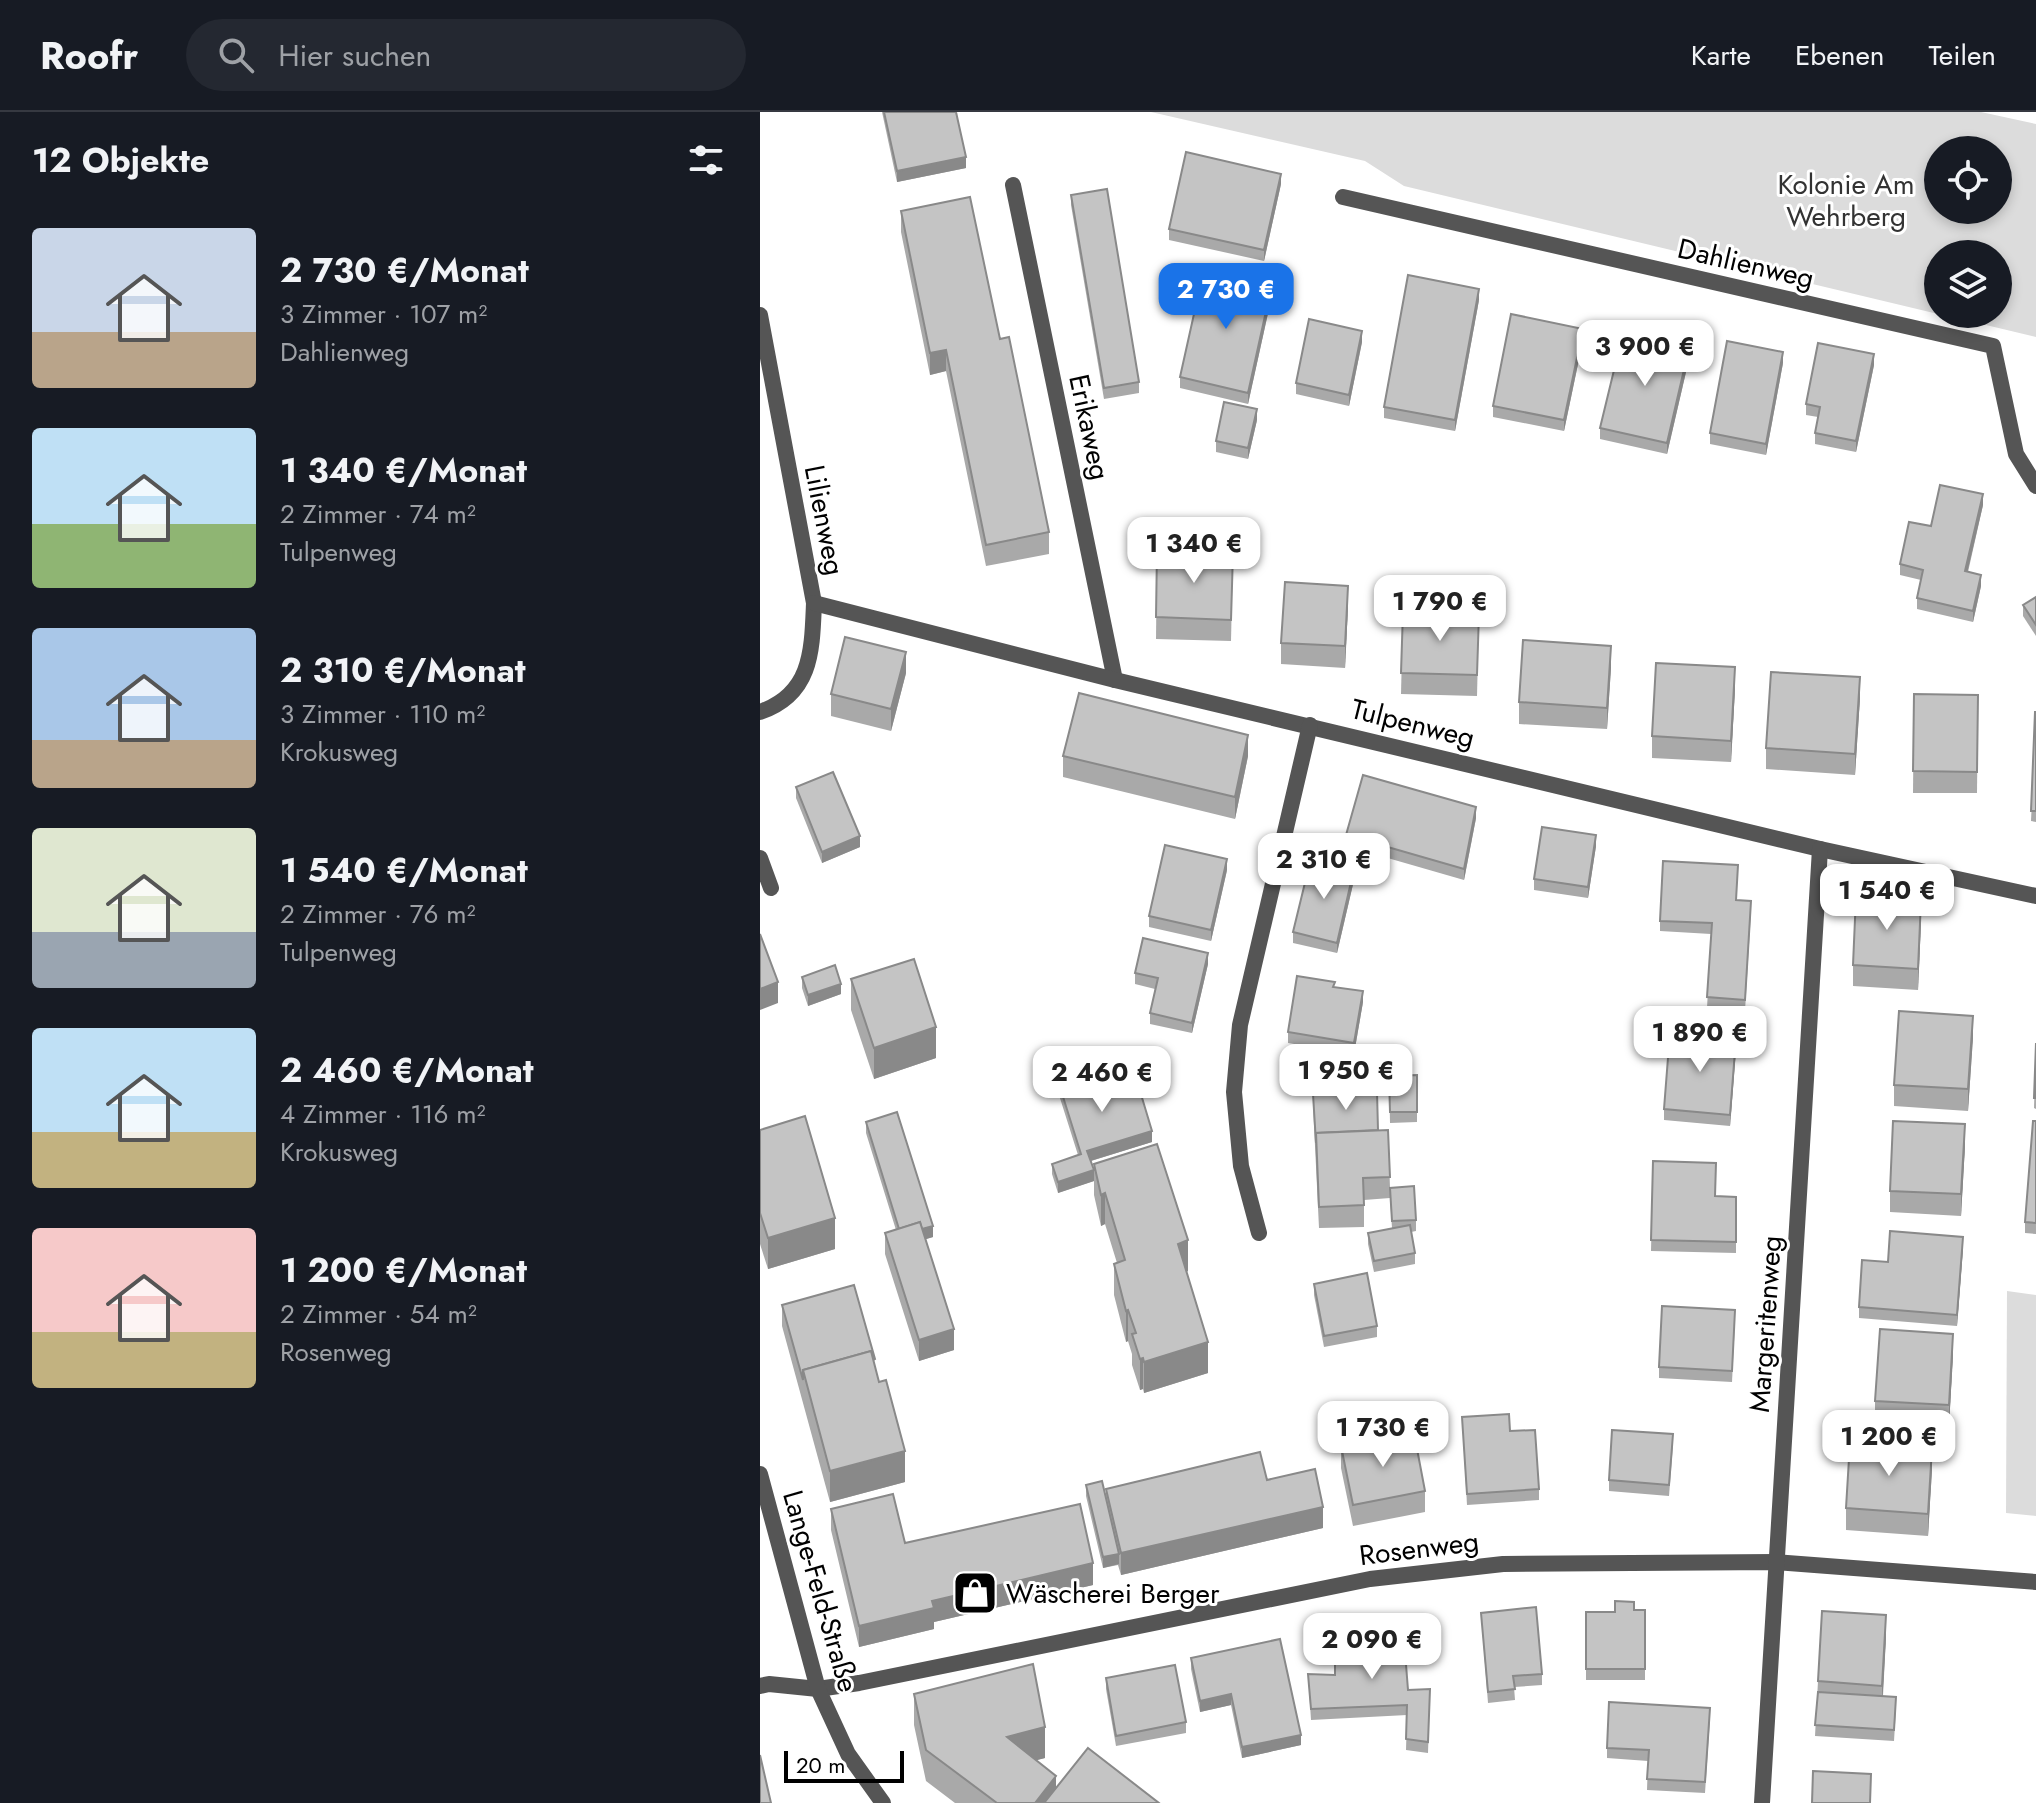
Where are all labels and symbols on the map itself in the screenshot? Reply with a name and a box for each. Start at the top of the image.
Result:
park label: Kolonie Am Wehrberg [1777,164,1915,237]
street label: Dahlienweg [1674,228,1818,299]
pin: 2 730 € [1152,263,1300,331]
pin: 3 900 € [1571,320,1719,388]
street label: Erikaweg [1058,371,1121,484]
street label: Lilienweg [794,461,855,579]
pin: 1 340 € [1120,517,1268,585]
pin: 1 790 € [1366,575,1514,643]
street label: Tulpenweg [1347,688,1479,759]
pin: 2 310 € [1250,833,1398,901]
pin: 1 540 € [1813,864,1961,932]
pin: 1 890 € [1626,1006,1774,1074]
pin: 1 950 € [1272,1044,1420,1112]
pin: 2 460 € [1028,1046,1176,1114]
street label: Margeritenweg [1739,1234,1792,1414]
pin: 1 730 € [1309,1401,1457,1469]
pin: 1 200 € [1815,1410,1963,1478]
street label: Lange-Feld-Straße [772,1485,869,1697]
street label: Rosenweg [1357,1521,1481,1576]
shop icon: Wäscherei Berger [951,1569,999,1617]
place label: Wäscherei Berger [1006,1573,1220,1614]
pin: 2 090 € [1298,1613,1446,1681]
scale bar [784,1747,904,1783]

